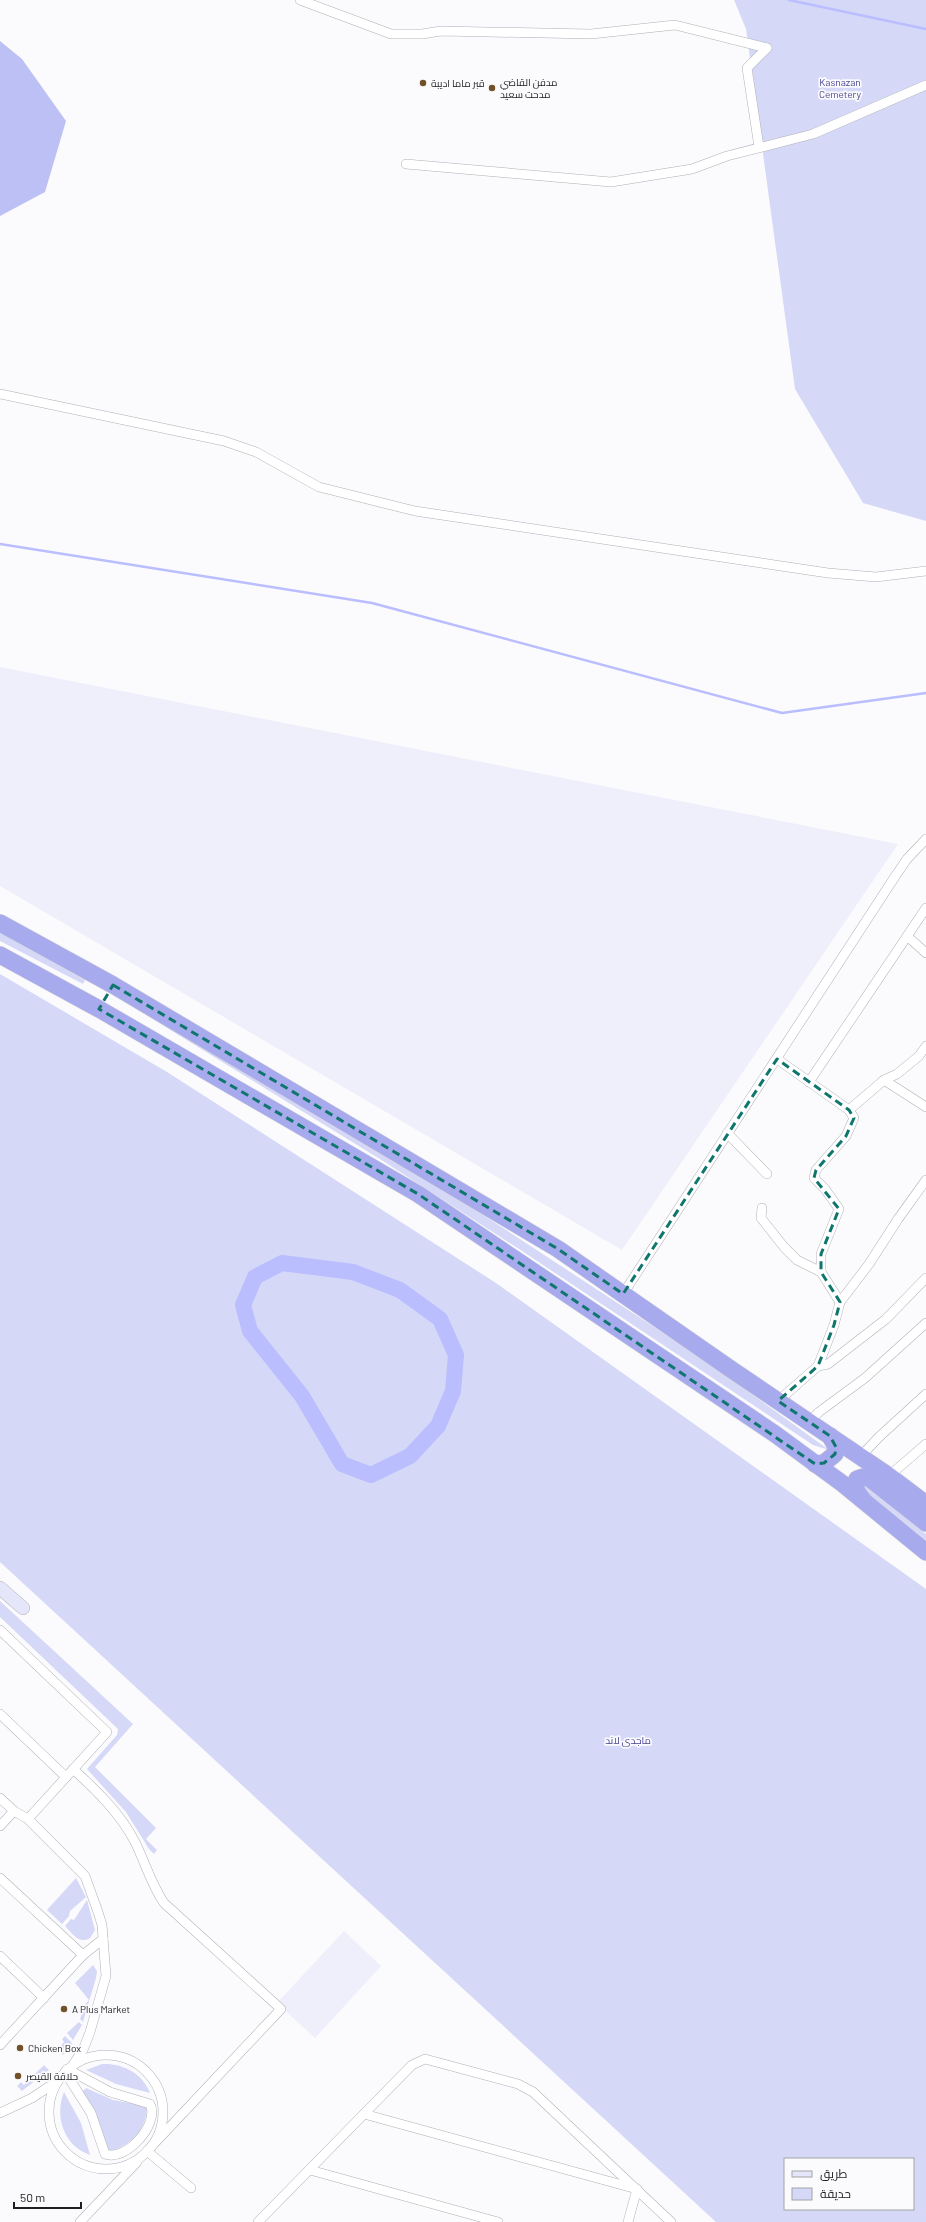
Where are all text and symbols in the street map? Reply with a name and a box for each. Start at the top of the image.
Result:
place label: مدفن القاضي مدحت سعيد [500,76,558,100]
park label: Kasnazan Cemetery [819,76,861,100]
place label: قبر ماما اديبة [431,77,485,89]
marker: قبر ماما اديبة [418,78,428,88]
marker: مدفن القاضي مدحت سعيد [487,83,497,93]
park label: ماجدی لاند [605,1734,651,1747]
place label: A Plus Market [72,2003,130,2015]
marker: A Plus Market [59,2004,69,2014]
place label: Chicken Box [28,2042,81,2054]
marker: Chicken Box [15,2043,25,2053]
place label: حلاقة القيصر [25,2070,78,2082]
marker: حلاقة القيصر [13,2071,23,2081]
legend [784,2158,914,2210]
text: طريق [820,2166,848,2181]
scale bar [14,2184,81,2210]
text: حديقة [820,2186,851,2201]
text: 50 m [20,2190,45,2204]

